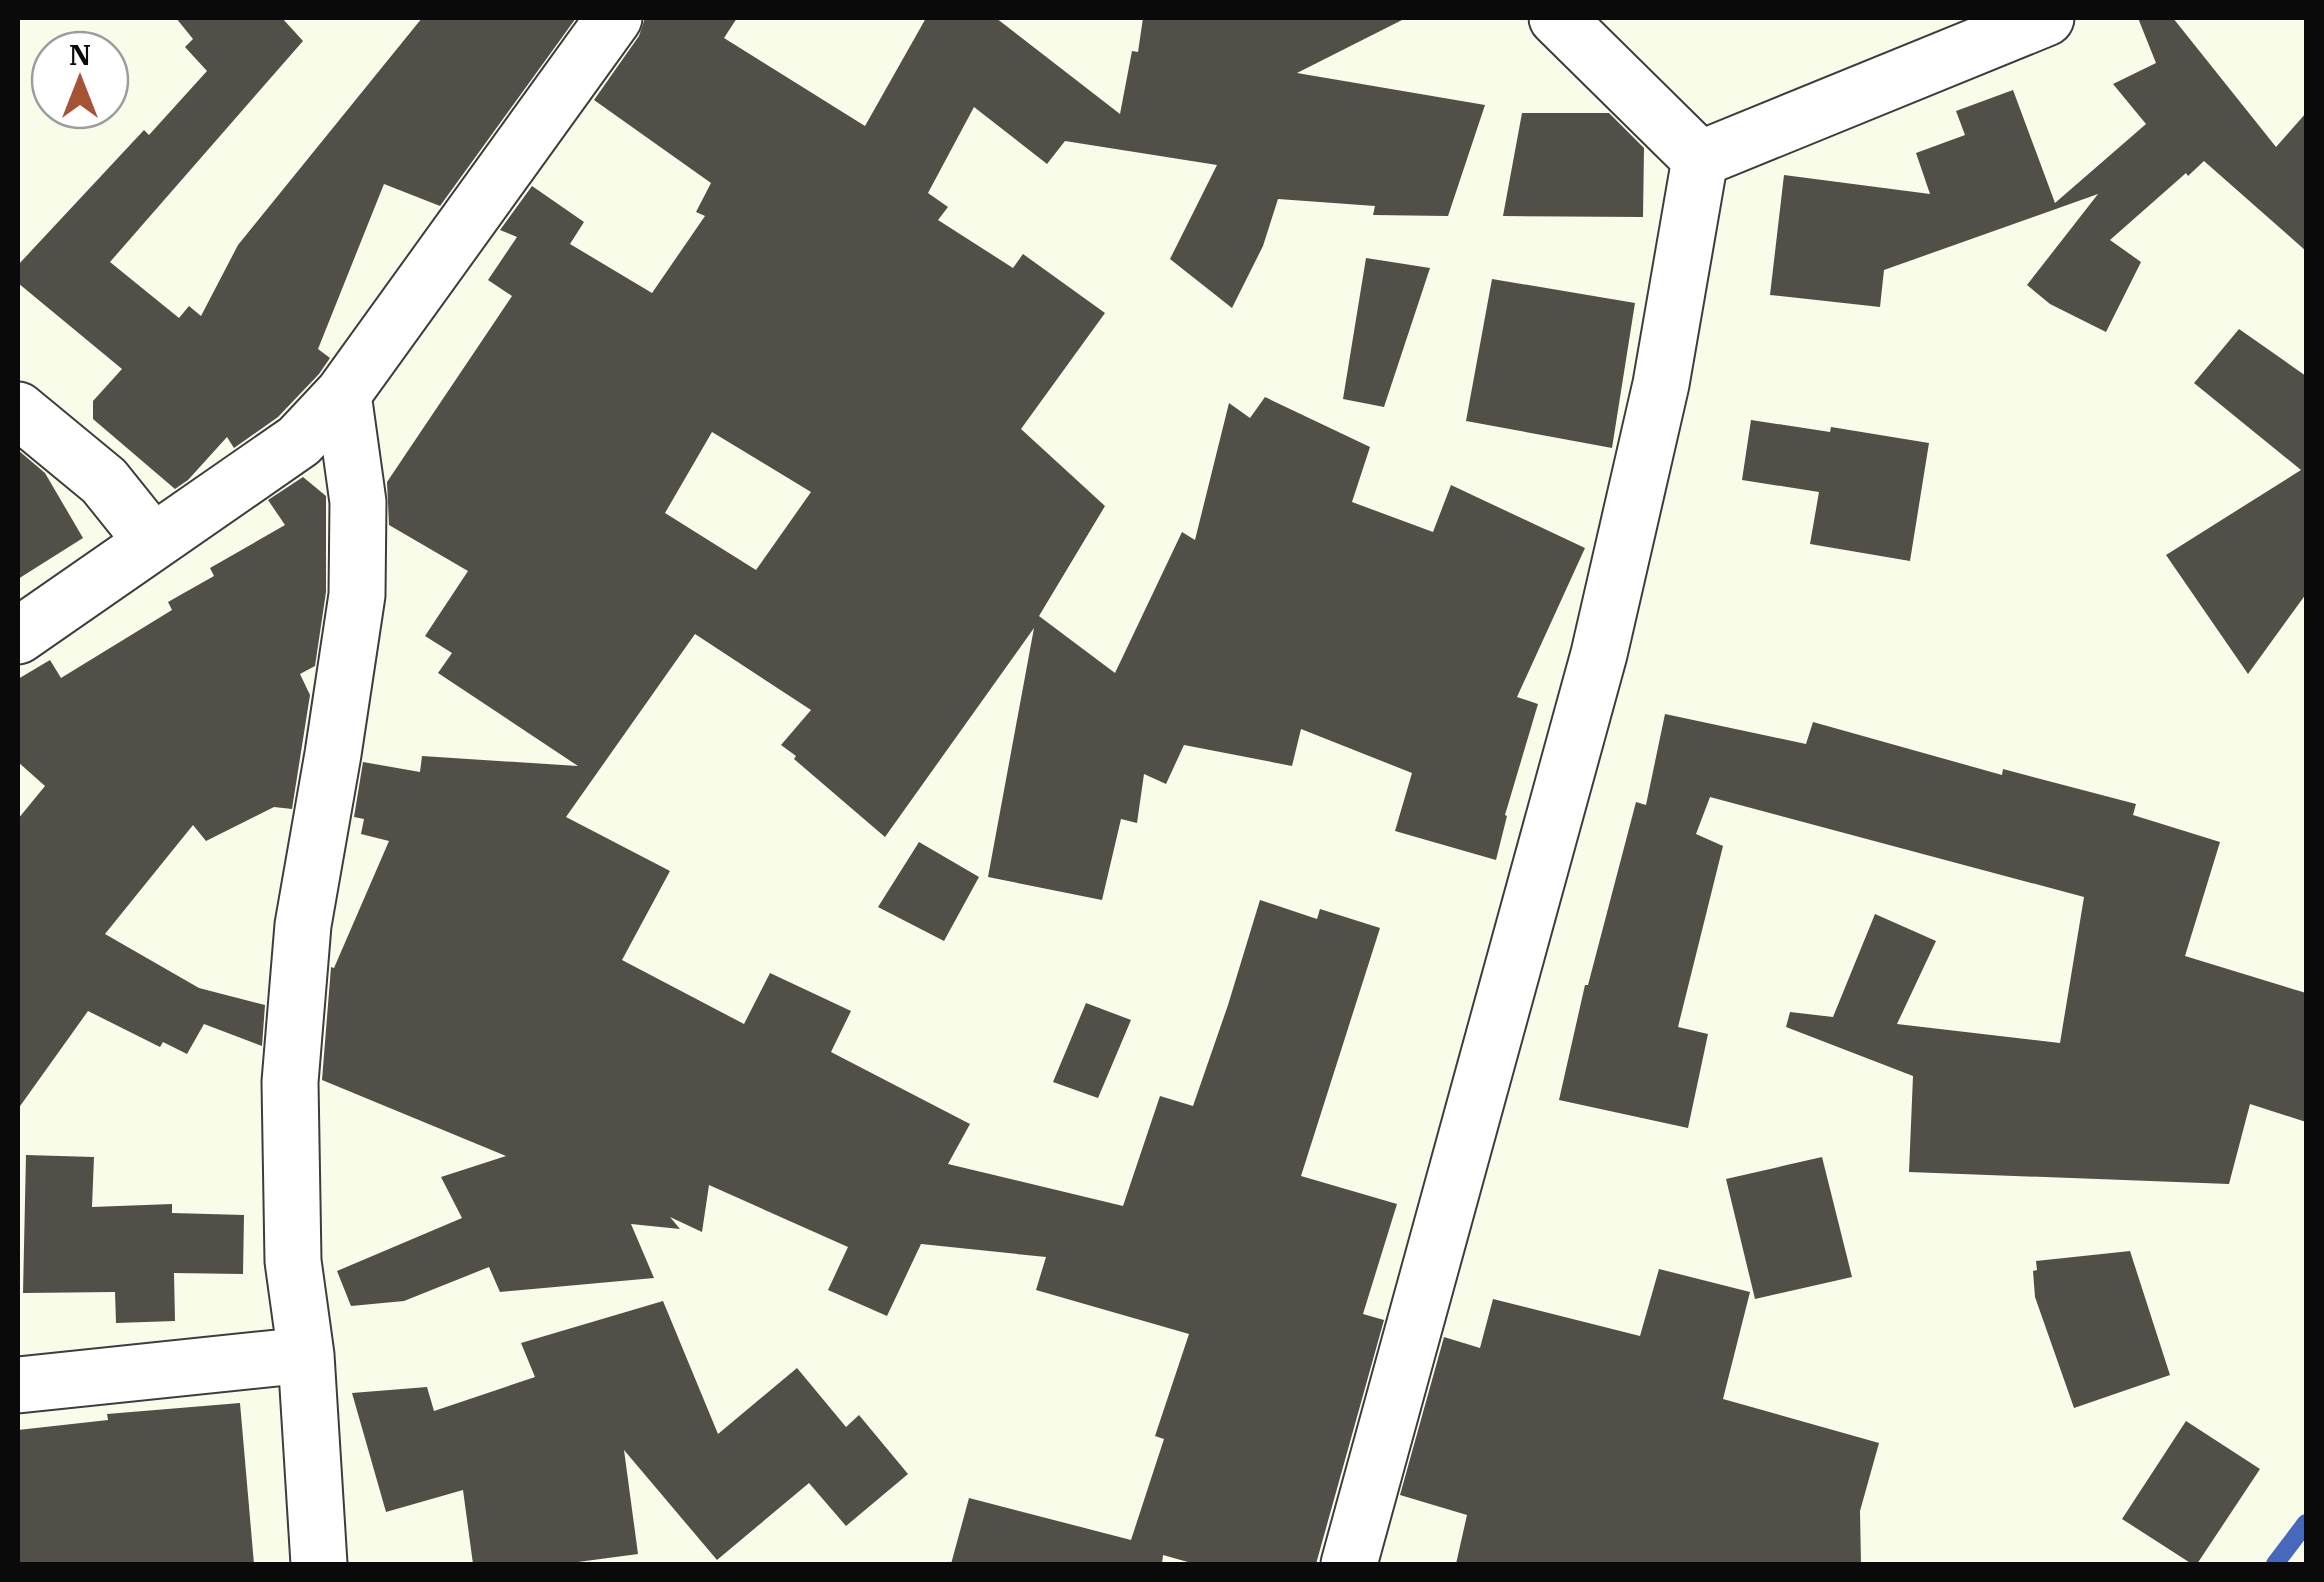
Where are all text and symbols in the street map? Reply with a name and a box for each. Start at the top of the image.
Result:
north arrow [30,30,130,130]
text: N [69,36,91,73]

